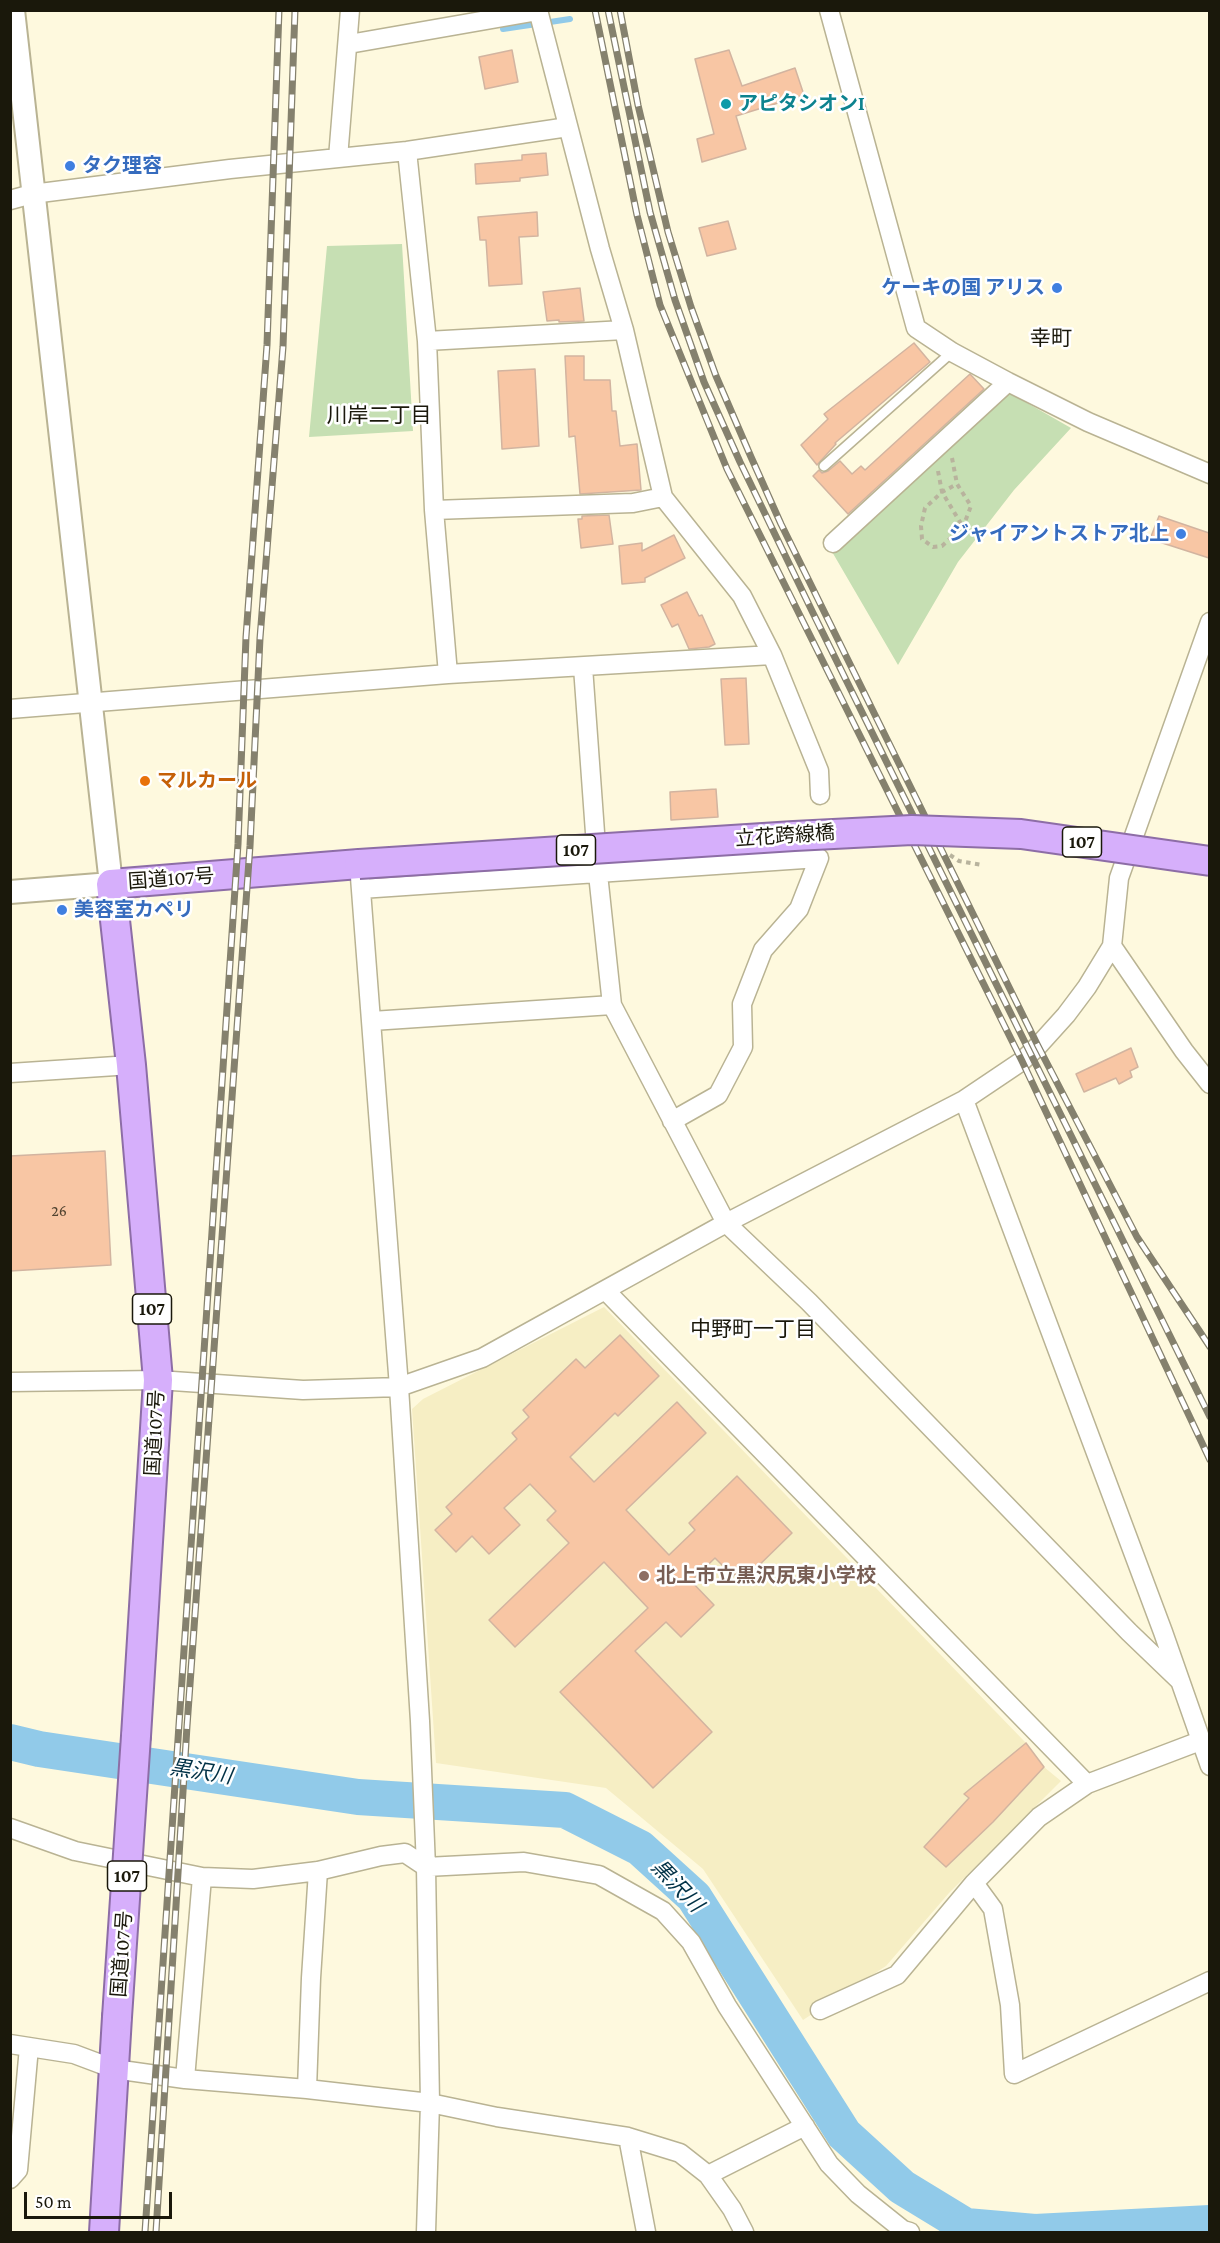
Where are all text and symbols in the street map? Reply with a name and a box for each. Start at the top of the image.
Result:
place label: アピタシオンI [738,92,865,116]
marker: アピタシオンI [719,97,733,111]
place label: タク理容 [82,154,162,178]
marker: タク理容 [63,159,77,173]
place label: ケーキの国 アリス [881,276,1045,300]
marker: ケーキの国 アリス [1050,281,1064,295]
district label: 幸町 [1030,326,1072,352]
district label: 川岸二丁目 [327,403,431,429]
place label: ジャイアントストア北上 [949,522,1169,546]
marker: ジャイアントストア北上 [1174,527,1188,541]
place label: マルカール [157,769,257,793]
marker: マルカール [138,774,152,788]
street label: 立花跨線橋 [734,821,836,851]
road number: 107 [1062,827,1102,857]
road number: 107 [556,835,596,865]
street label: 国道107号 [127,864,215,894]
place label: 美容室カペリ [74,898,194,922]
marker: 美容室カペリ [55,903,69,917]
house number: 26 [51,1201,67,1221]
road number: 107 [132,1294,172,1324]
district label: 中野町一丁目 [690,1317,816,1343]
street label: 国道107号 [141,1389,169,1477]
place label: 北上市立黒沢尻東小学校 [656,1564,876,1588]
marker: 北上市立黒沢尻東小学校 [637,1569,651,1583]
water label: 黒沢川 [168,1755,234,1789]
water label: 黒沢川 [646,1855,708,1917]
road number: 107 [108,1861,146,1891]
street label: 国道107号 [107,1910,137,1998]
scale bar [27,2180,176,2218]
text: 50 m [35,2192,72,2212]

